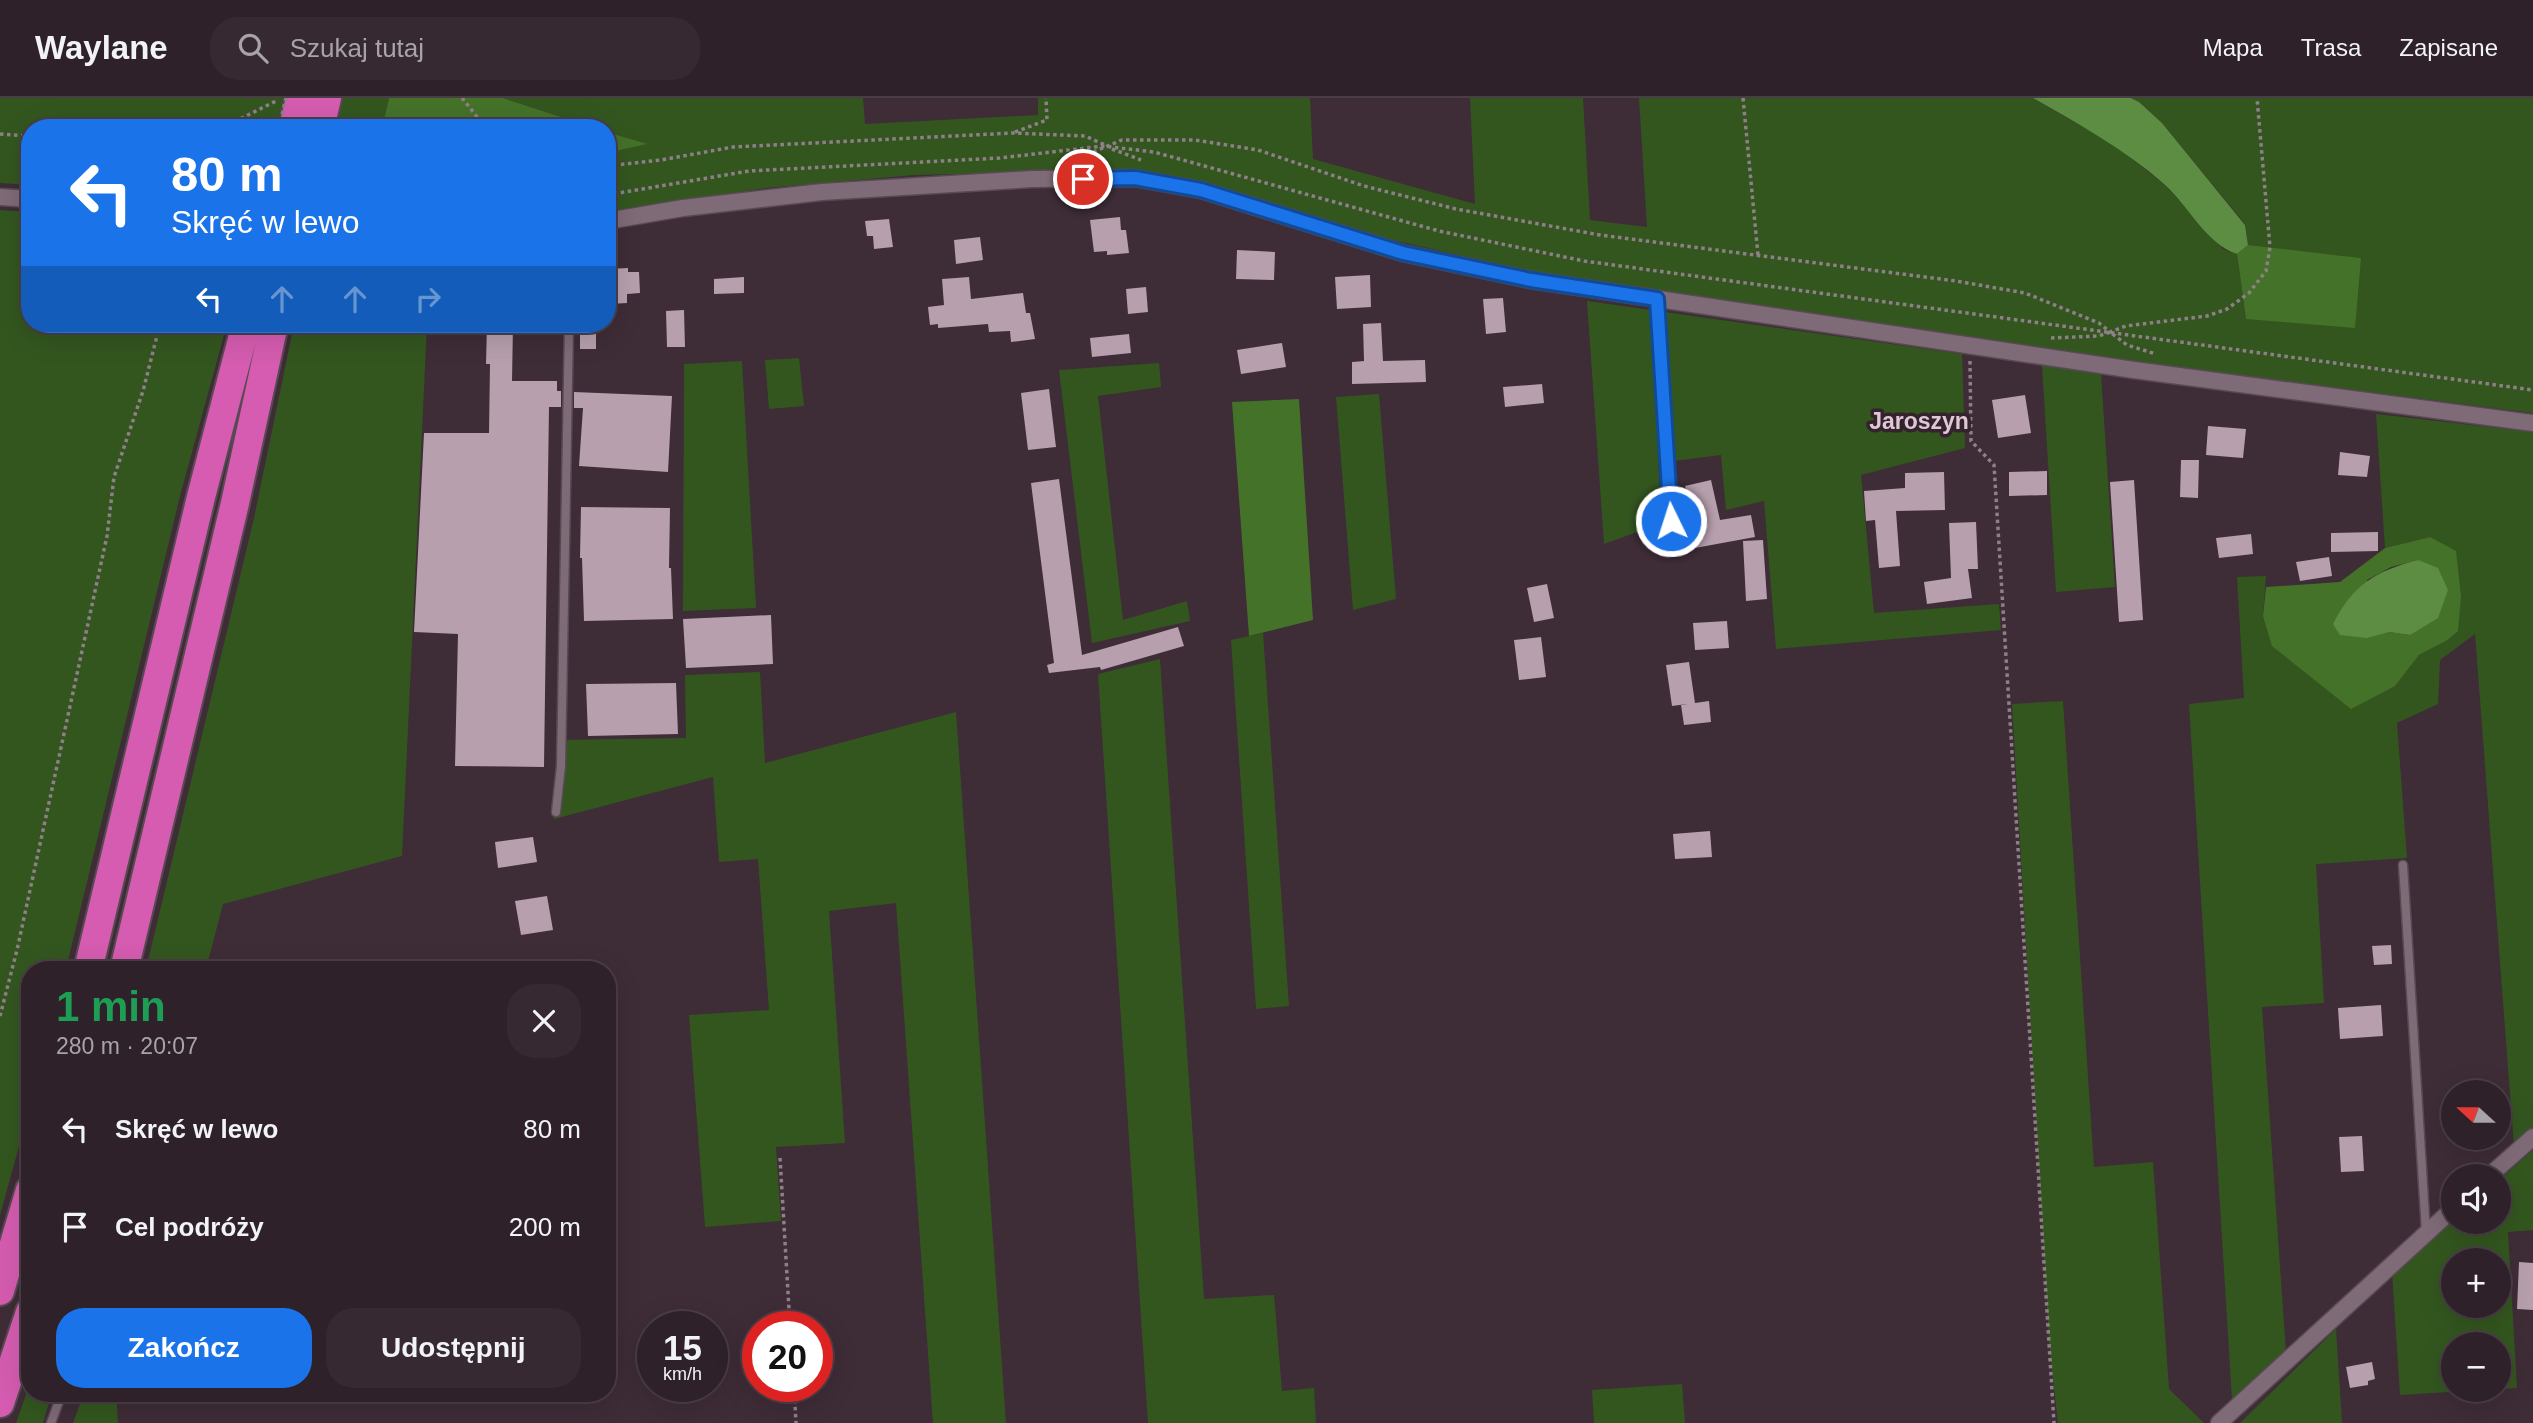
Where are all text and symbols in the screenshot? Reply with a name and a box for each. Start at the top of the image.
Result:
search box [210,17,700,80]
text: Waylane [35,29,168,66]
icon: search [234,29,272,67]
text: Szukaj tutaj [290,33,424,63]
text: Mapa [2203,34,2263,61]
text: Trasa [2301,34,2361,61]
text: Zapisane [2399,34,2498,61]
icon: left [56,147,147,238]
text: 80 m [171,147,283,201]
pin [1053,149,1113,209]
icon: arrive [1064,160,1102,198]
text: Skręć w lewo [171,204,360,240]
icon: left [190,280,228,318]
icon: ahead [263,280,301,318]
icon: ahead [336,280,374,318]
icon: right [409,280,447,318]
district label: Jaroszyn [1869,408,1969,434]
position arrow [1634,484,1708,558]
text: 1 min [56,983,166,1030]
button: close [507,984,581,1058]
text: 280 m · 20:07 [56,1033,198,1059]
north arrow [2441,1080,2511,1150]
map controls [2441,1080,2511,1402]
icon: left [56,1110,94,1148]
text: Skręć w lewo [115,1114,278,1144]
text: 80 m [523,1114,581,1144]
button: sound [2441,1164,2511,1234]
icon: arrive [56,1208,94,1246]
text: Cel podróży [115,1212,264,1242]
text: 200 m [509,1212,581,1242]
button: + [2441,1248,2511,1318]
button: Zakończ [56,1308,312,1388]
button: Udostępnij [326,1308,581,1388]
speed limit sign: 20 [742,1311,833,1402]
text: 15 [663,1328,702,1367]
button: − [2441,1332,2511,1402]
text: km/h [663,1364,702,1384]

